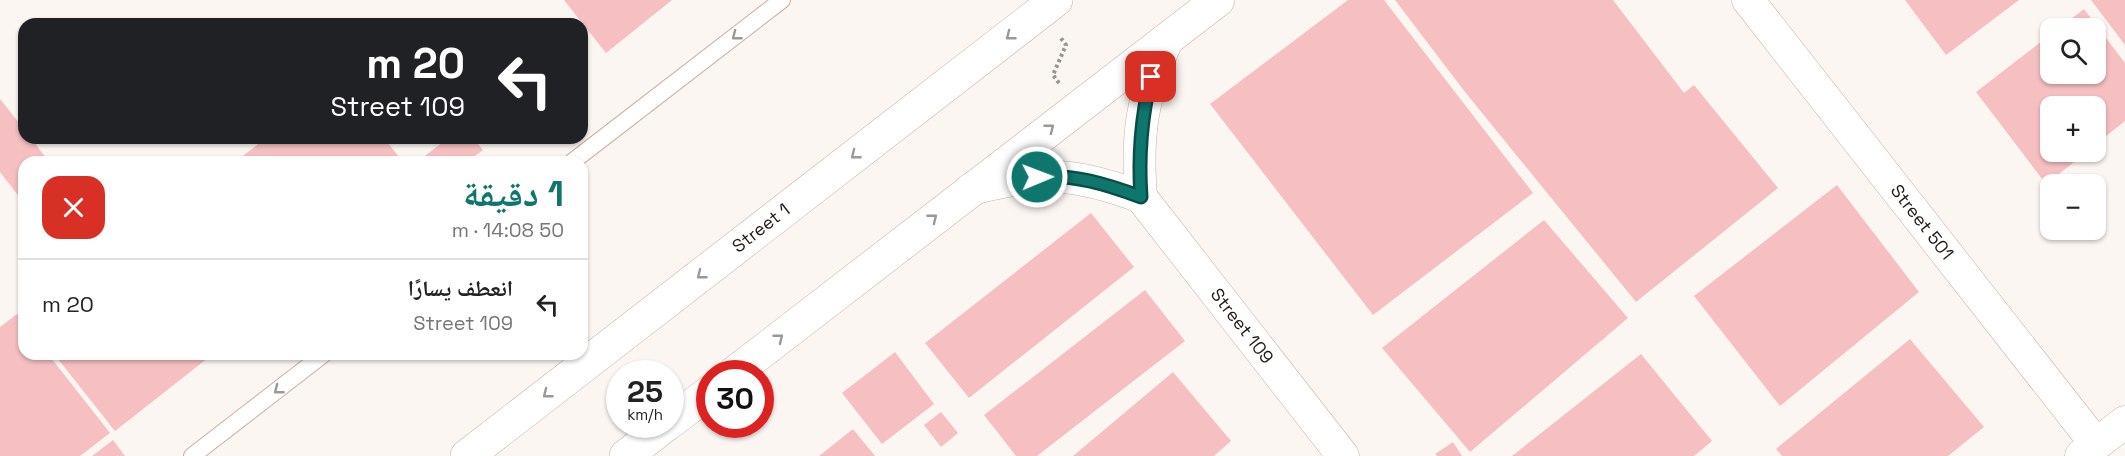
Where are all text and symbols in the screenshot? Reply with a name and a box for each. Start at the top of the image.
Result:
map controls [2040,18,2106,240]
button: search [2040,18,2106,84]
one-way arrow [731,28,742,39]
one-way arrow [1005,28,1016,39]
text: 20 m [366,37,465,90]
icon: left [486,42,564,120]
pin [1125,51,1176,102]
icon: arrive [1134,60,1167,93]
text: Street 109 [330,89,465,124]
button: + [2040,96,2106,162]
one-way arrow [1043,125,1054,136]
position arrow [1005,145,1069,209]
one-way arrow [851,148,862,159]
text: 1 دقيقة [463,171,564,217]
button: − [2040,174,2106,240]
button: close [42,176,105,239]
street label: Street 501 [1886,179,1959,264]
street label: Street 1 [727,198,794,257]
one-way arrow [926,215,937,226]
text: 50 m · 14:08 [452,217,564,243]
one-way arrow [697,267,708,278]
text: انعطف يسارًا [408,274,513,302]
street label: Street 109 [1206,283,1279,368]
icon: left [531,288,564,321]
text: 20 m [42,290,94,318]
text: Street 109 [413,310,513,336]
one-way arrow [772,334,783,345]
speed limit sign: 30 [696,360,774,438]
text: 25 [627,372,663,411]
one-way arrow [273,382,284,393]
one-way arrow [543,387,554,398]
text: km/h [627,405,663,424]

